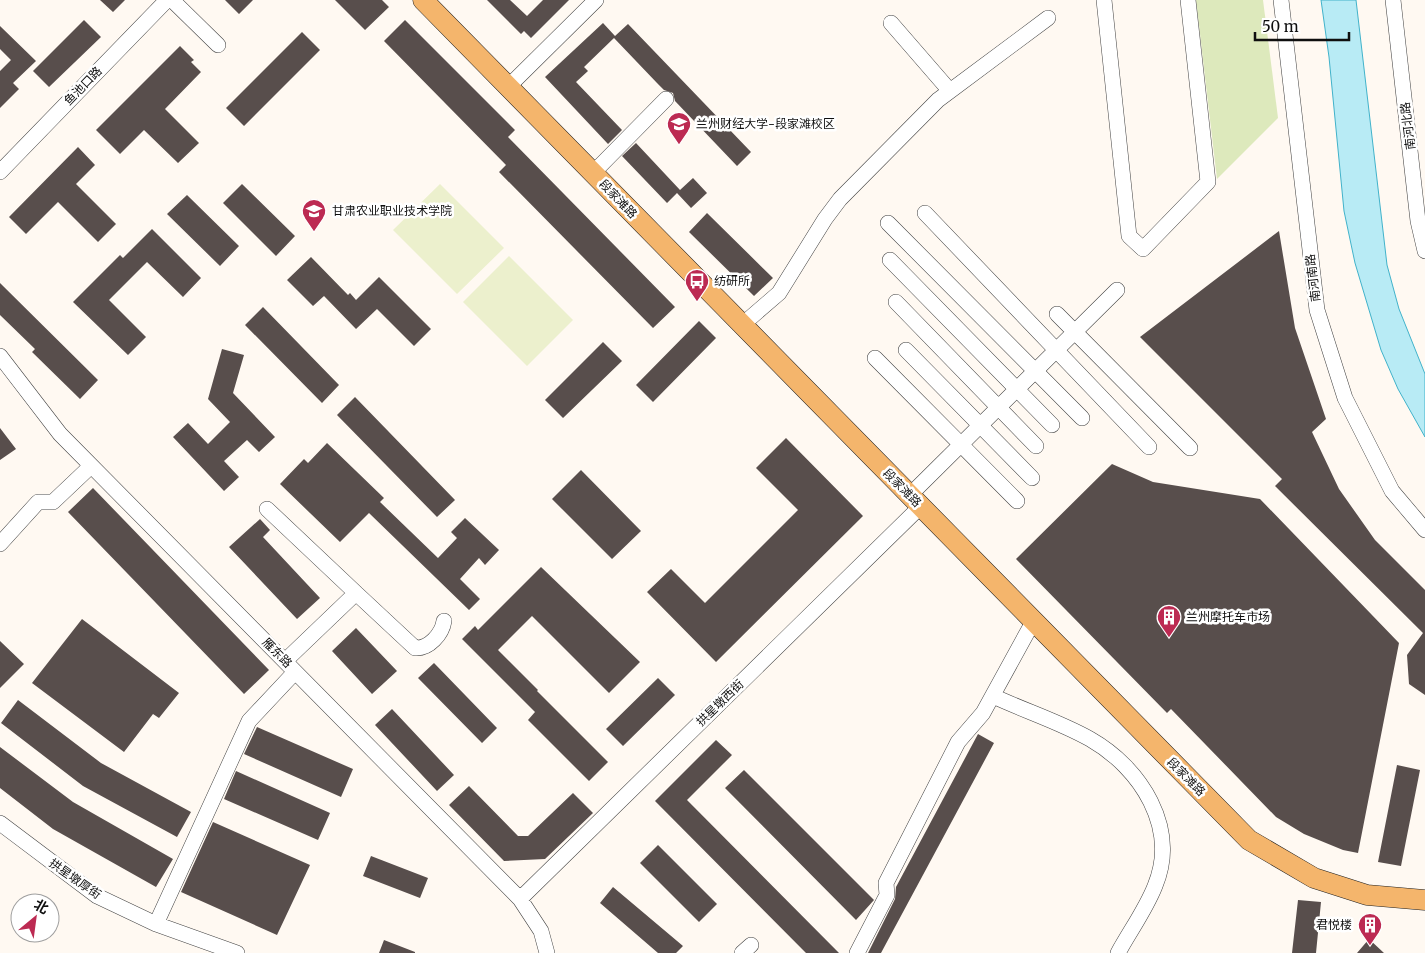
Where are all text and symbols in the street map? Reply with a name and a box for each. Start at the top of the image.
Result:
scale bar [1255,10,1349,42]
text: 50 m [1262,17,1299,36]
street label: 鱼池口路 [61,63,105,108]
street label: 南河北路 [1397,101,1418,151]
school or university icon: 兰州财经大学-段家滩校区 [666,111,692,145]
place label: 兰州财经大学-段家滩校区 [696,116,835,131]
street label: 段家滩路 [596,176,640,221]
school or university icon: 甘肃农业职业技术学院 [301,198,327,232]
place label: 甘肃农业职业技术学院 [332,203,452,218]
street label: 南河南路 [1302,253,1323,303]
bus stop icon: 纺研所 [684,268,710,302]
place label: 纺研所 [714,273,750,288]
street label: 段家滩路 [880,465,925,510]
building icon: 兰州摩托车市场 [1156,604,1182,638]
place label: 兰州摩托车市场 [1186,609,1270,624]
street label: 雁东路 [259,635,295,671]
street label: 拱星墩西街 [693,676,746,729]
street label: 段家滩路 [1164,754,1209,799]
street label: 拱星墩厚街 [46,855,104,902]
north arrow [10,893,60,943]
text: 北 [31,895,52,918]
building icon: 君悦楼 [1357,912,1383,946]
place label: 君悦楼 [1316,917,1352,932]

